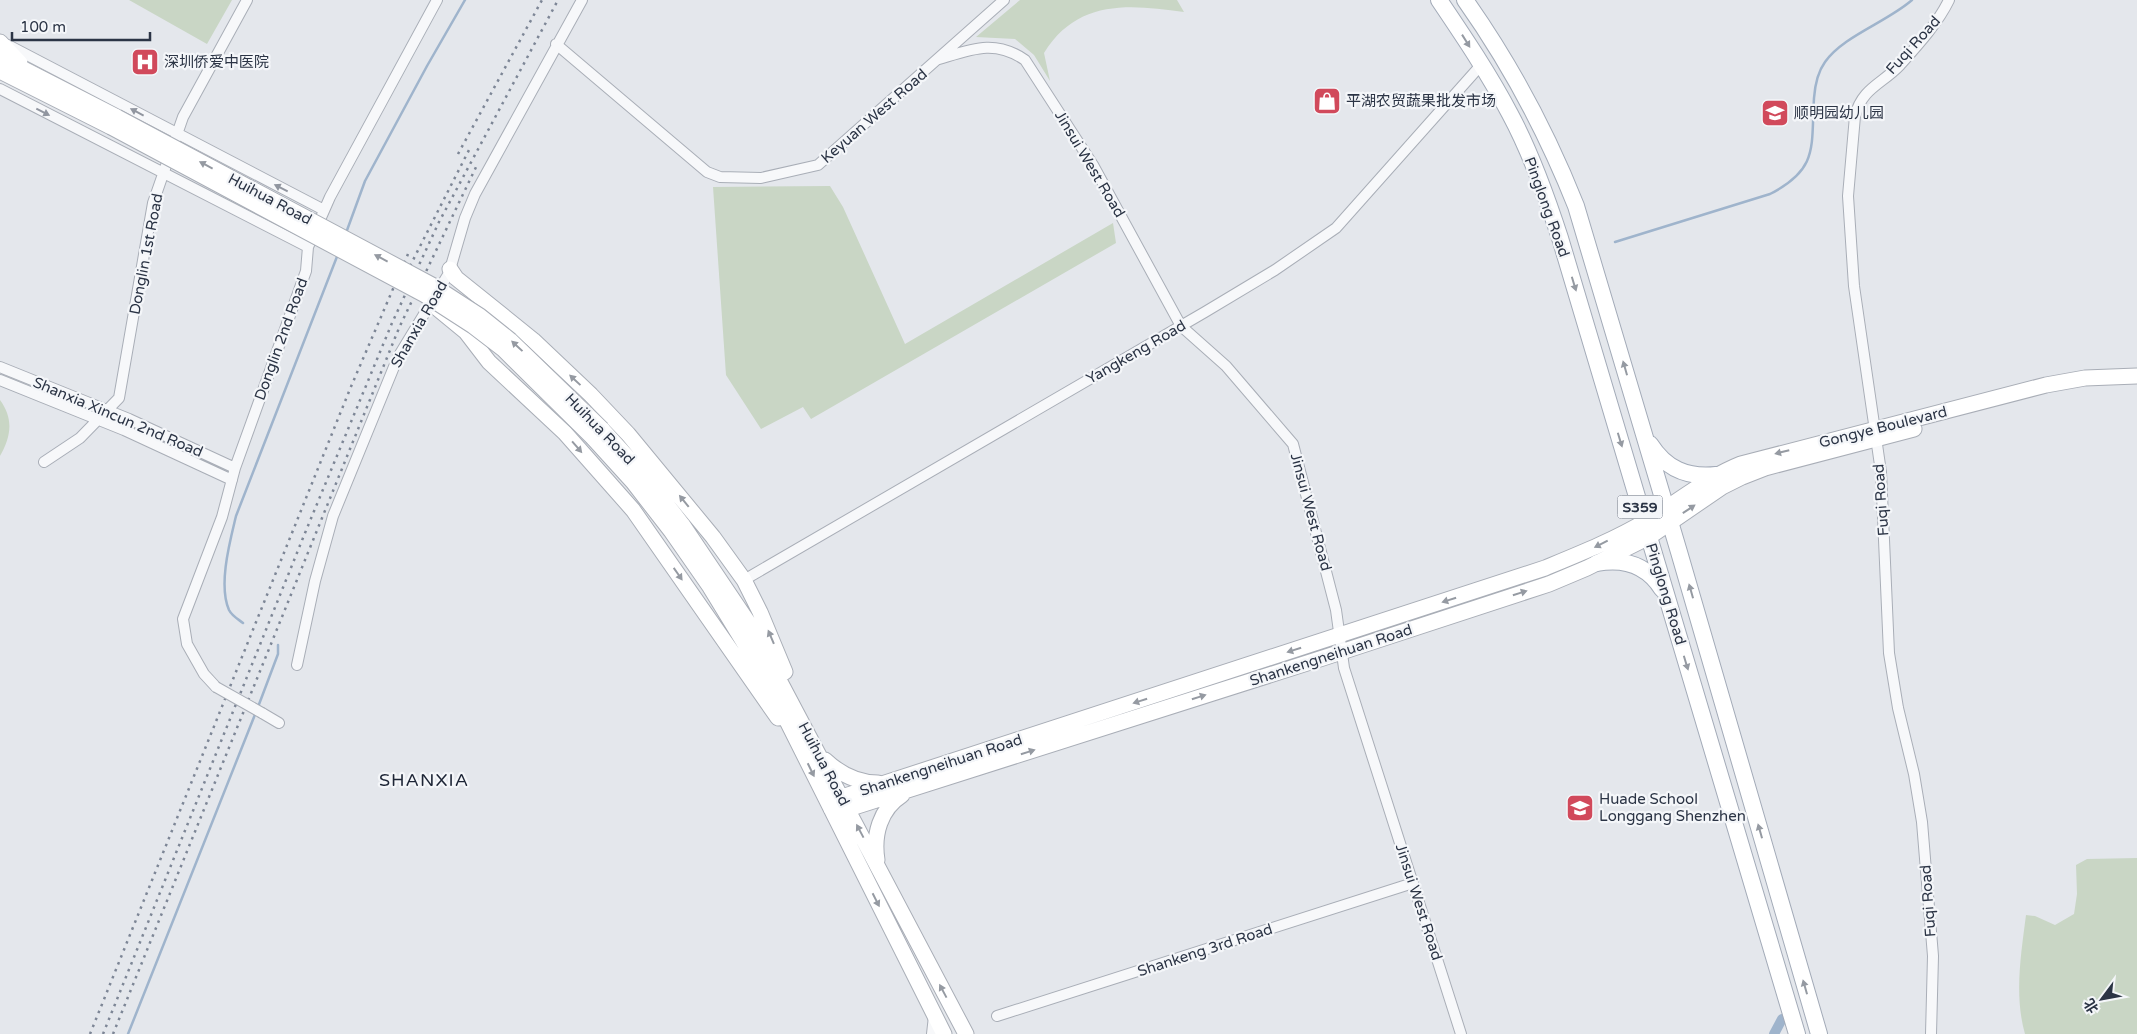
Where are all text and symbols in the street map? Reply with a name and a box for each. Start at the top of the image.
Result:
scale bar [12,10,150,42]
street label: Fuqi Road [1882,12,1944,78]
text: 100 m [20,18,66,36]
one-way arrow [1461,34,1471,47]
hospital icon: 深圳侨爱中医院 [130,47,160,77]
place label: 深圳侨爱中医院 [164,53,269,71]
street label: Keyuan West Road [817,65,931,167]
shop icon: 平湖农贸蔬果批发市场 [1312,86,1342,116]
place label: 平湖农贸蔬果批发市场 [1346,92,1496,110]
school or university icon: 顺明园幼儿园 [1760,98,1790,128]
place label: 顺明园幼儿园 [1794,104,1884,122]
street label: Jinsui West Road [1051,107,1129,221]
one-way arrow [36,108,51,116]
one-way arrow [130,108,144,117]
street label: Pinglong Road [1521,154,1573,260]
one-way arrow [199,161,214,169]
street label: Huihua Road [225,169,315,229]
one-way arrow [274,183,288,192]
street label: Donglin 1st Road [125,192,167,316]
one-way arrow [373,254,388,262]
street label: Donglin 2nd Road [251,275,311,403]
street label: Shanxia Road [387,277,451,371]
one-way arrow [1571,277,1579,292]
street label: Yangkeng Road [1083,316,1189,388]
one-way arrow [511,340,523,352]
one-way arrow [1620,360,1628,375]
street label: Shanxia Xincun 2nd Road [30,373,206,461]
one-way arrow [570,374,582,386]
street label: Huihua Road [561,390,639,468]
street label: Gongye Boulevard [1817,402,1949,452]
one-way arrow [1617,432,1625,447]
one-way arrow [572,441,583,454]
one-way arrow [1775,448,1790,456]
street label: Jinsui West Road [1287,451,1335,573]
street label: Fuqi Road [1869,463,1893,537]
one-way arrow [678,495,689,508]
road number: S359 [1618,496,1662,518]
one-way arrow [1682,504,1696,514]
one-way arrow [1594,540,1608,548]
street label: Pinglong Road [1642,541,1690,647]
one-way arrow [673,568,683,581]
one-way arrow [1686,583,1694,598]
one-way arrow [1513,589,1528,596]
one-way arrow [1441,596,1456,604]
street label: Shankengneihuan Road [1248,620,1414,690]
one-way arrow [767,629,775,644]
one-way arrow [1287,647,1302,655]
one-way arrow [1683,655,1691,670]
one-way arrow [1192,693,1207,701]
one-way arrow [1132,697,1147,705]
street label: Huihua Road [794,719,854,809]
street label: Shankengneihuan Road [858,730,1024,800]
one-way arrow [1021,748,1036,756]
one-way arrow [807,762,815,777]
district label: SHANXIA [379,769,469,791]
place label: Huade School Longgang Shenzhen [1599,790,1746,825]
school or university icon: Huade School Longgang Shenzhen [1565,793,1595,823]
one-way arrow [856,824,864,838]
one-way arrow [1756,824,1764,839]
street label: Jinsui West Road [1392,842,1446,962]
street label: Fuqi Road [1916,864,1940,938]
one-way arrow [872,893,880,907]
street label: Shankeng 3rd Road [1135,920,1275,980]
north arrow [2077,974,2127,1024]
one-way arrow [1801,980,1809,995]
one-way arrow [939,984,947,998]
text: 北 [2080,995,2102,1016]

